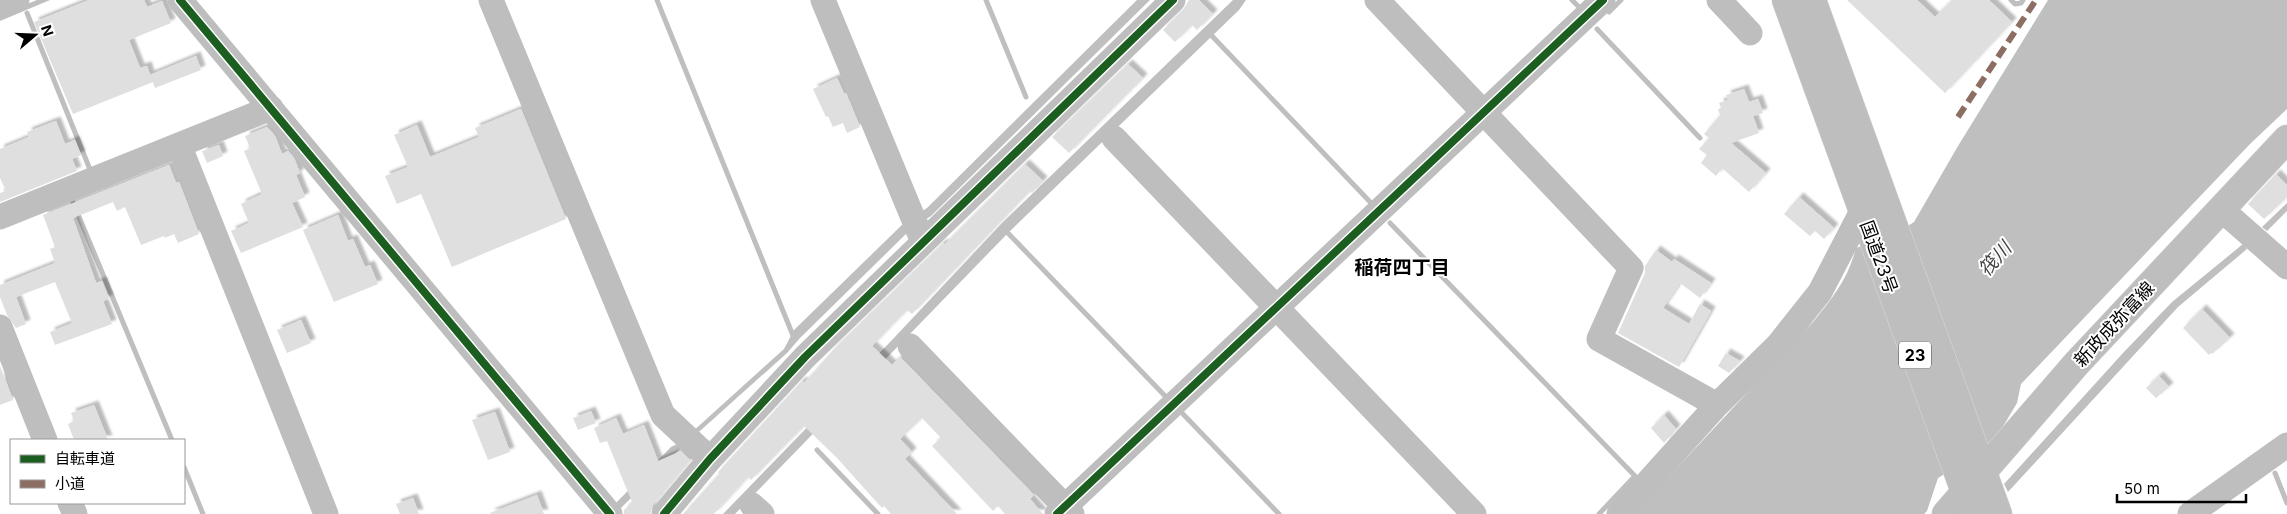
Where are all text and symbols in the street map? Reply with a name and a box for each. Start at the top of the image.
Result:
north arrow [10,10,60,60]
text: N [38,23,58,38]
street label: 国道23号 [1856,218,1902,296]
water label: 筏川 [1974,236,2018,281]
district label: 稲荷四丁目 [1354,256,1450,279]
street label: 新政成弥富線 [2069,277,2159,371]
road number: 23 [1899,342,1931,368]
legend [10,439,185,504]
text: 自転車道 [55,449,115,468]
scale bar [2117,472,2246,504]
text: 小道 [55,474,85,493]
text: 50 m [2124,479,2160,498]

